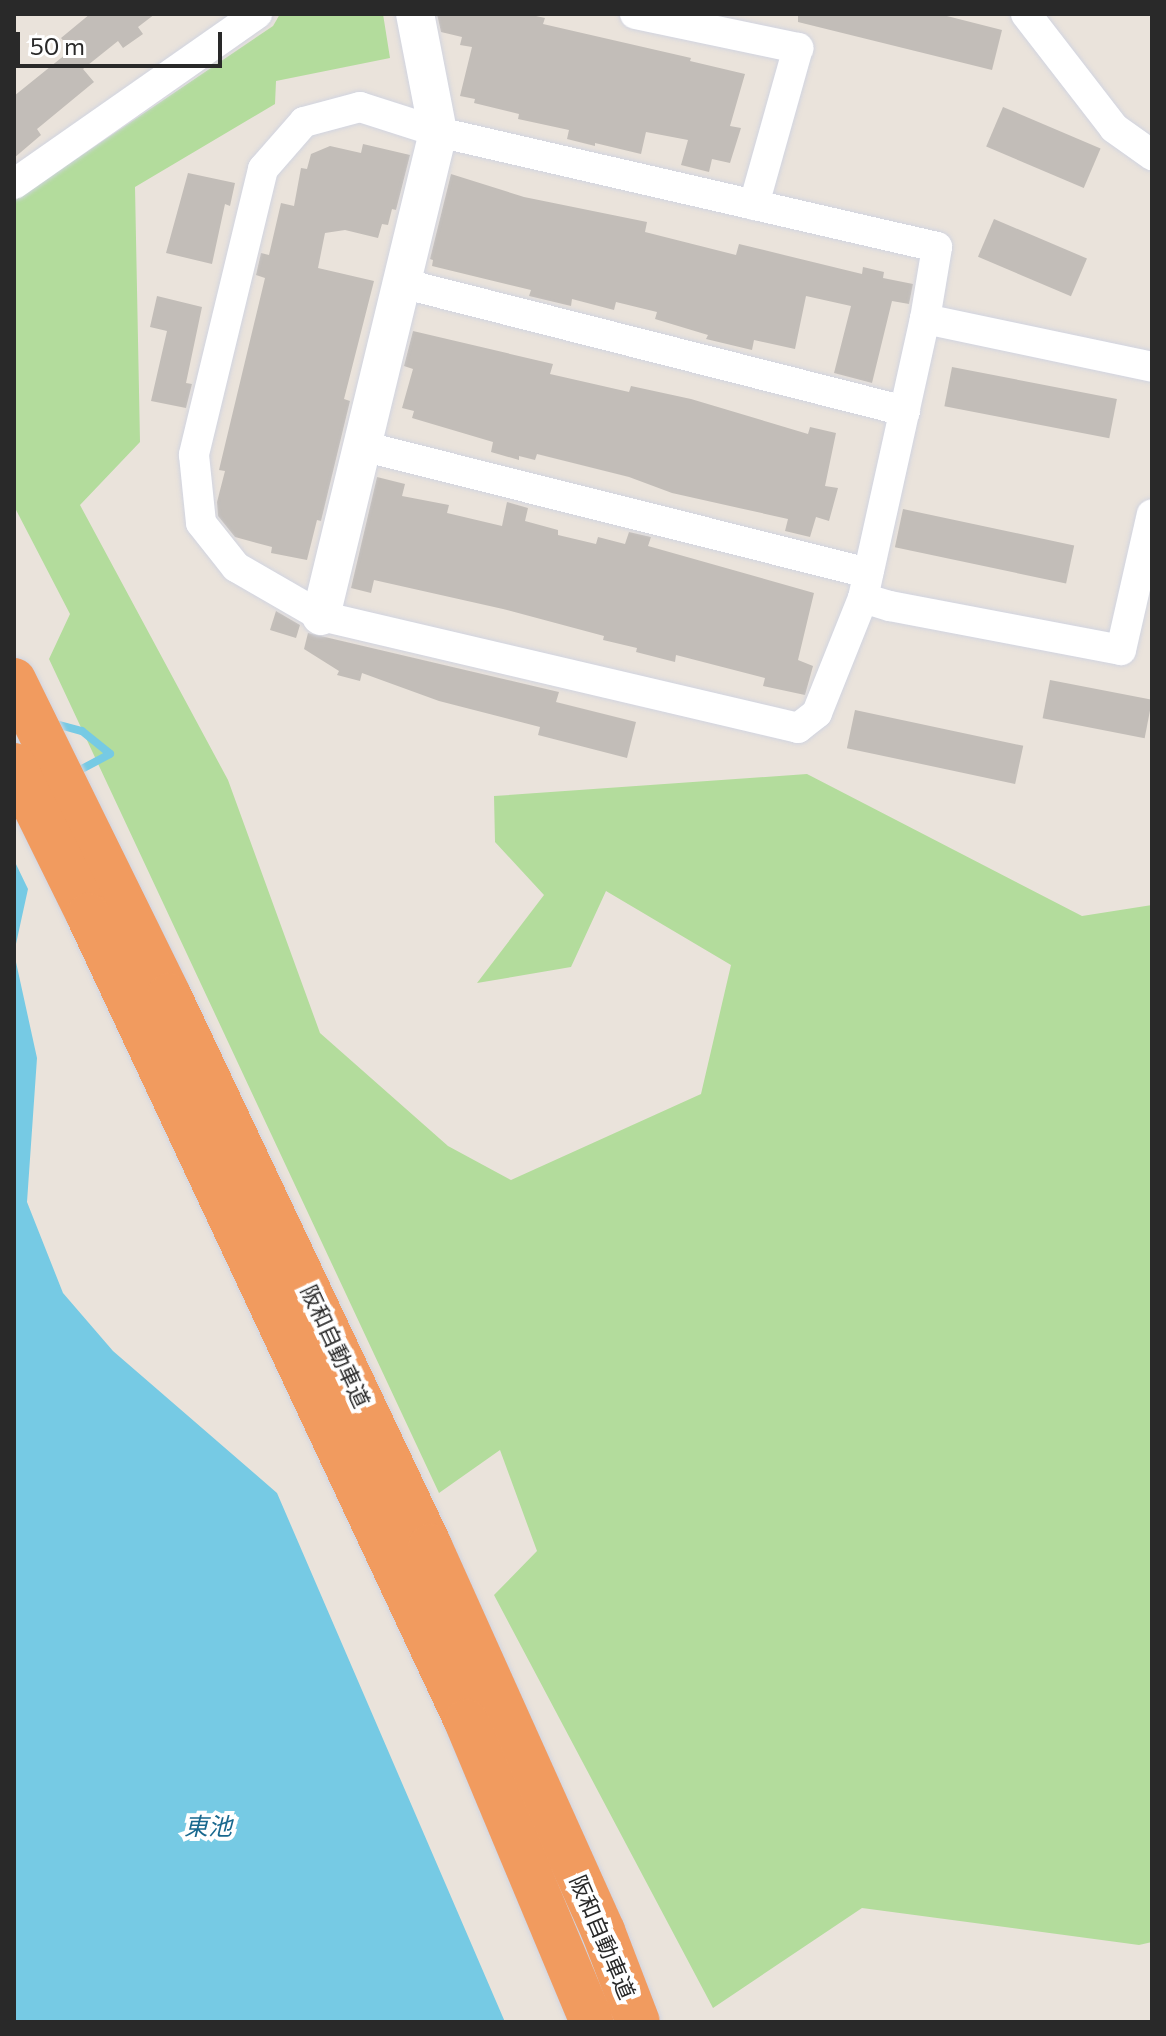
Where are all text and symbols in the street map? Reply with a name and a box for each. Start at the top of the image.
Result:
scale bar [20,16,226,66]
text: 50 m [30,31,85,60]
street label: 阪和自動車道 [296,1281,376,1411]
water label: 東池 [184,1812,232,1840]
street label: 阪和自動車道 [565,1871,641,2003]

